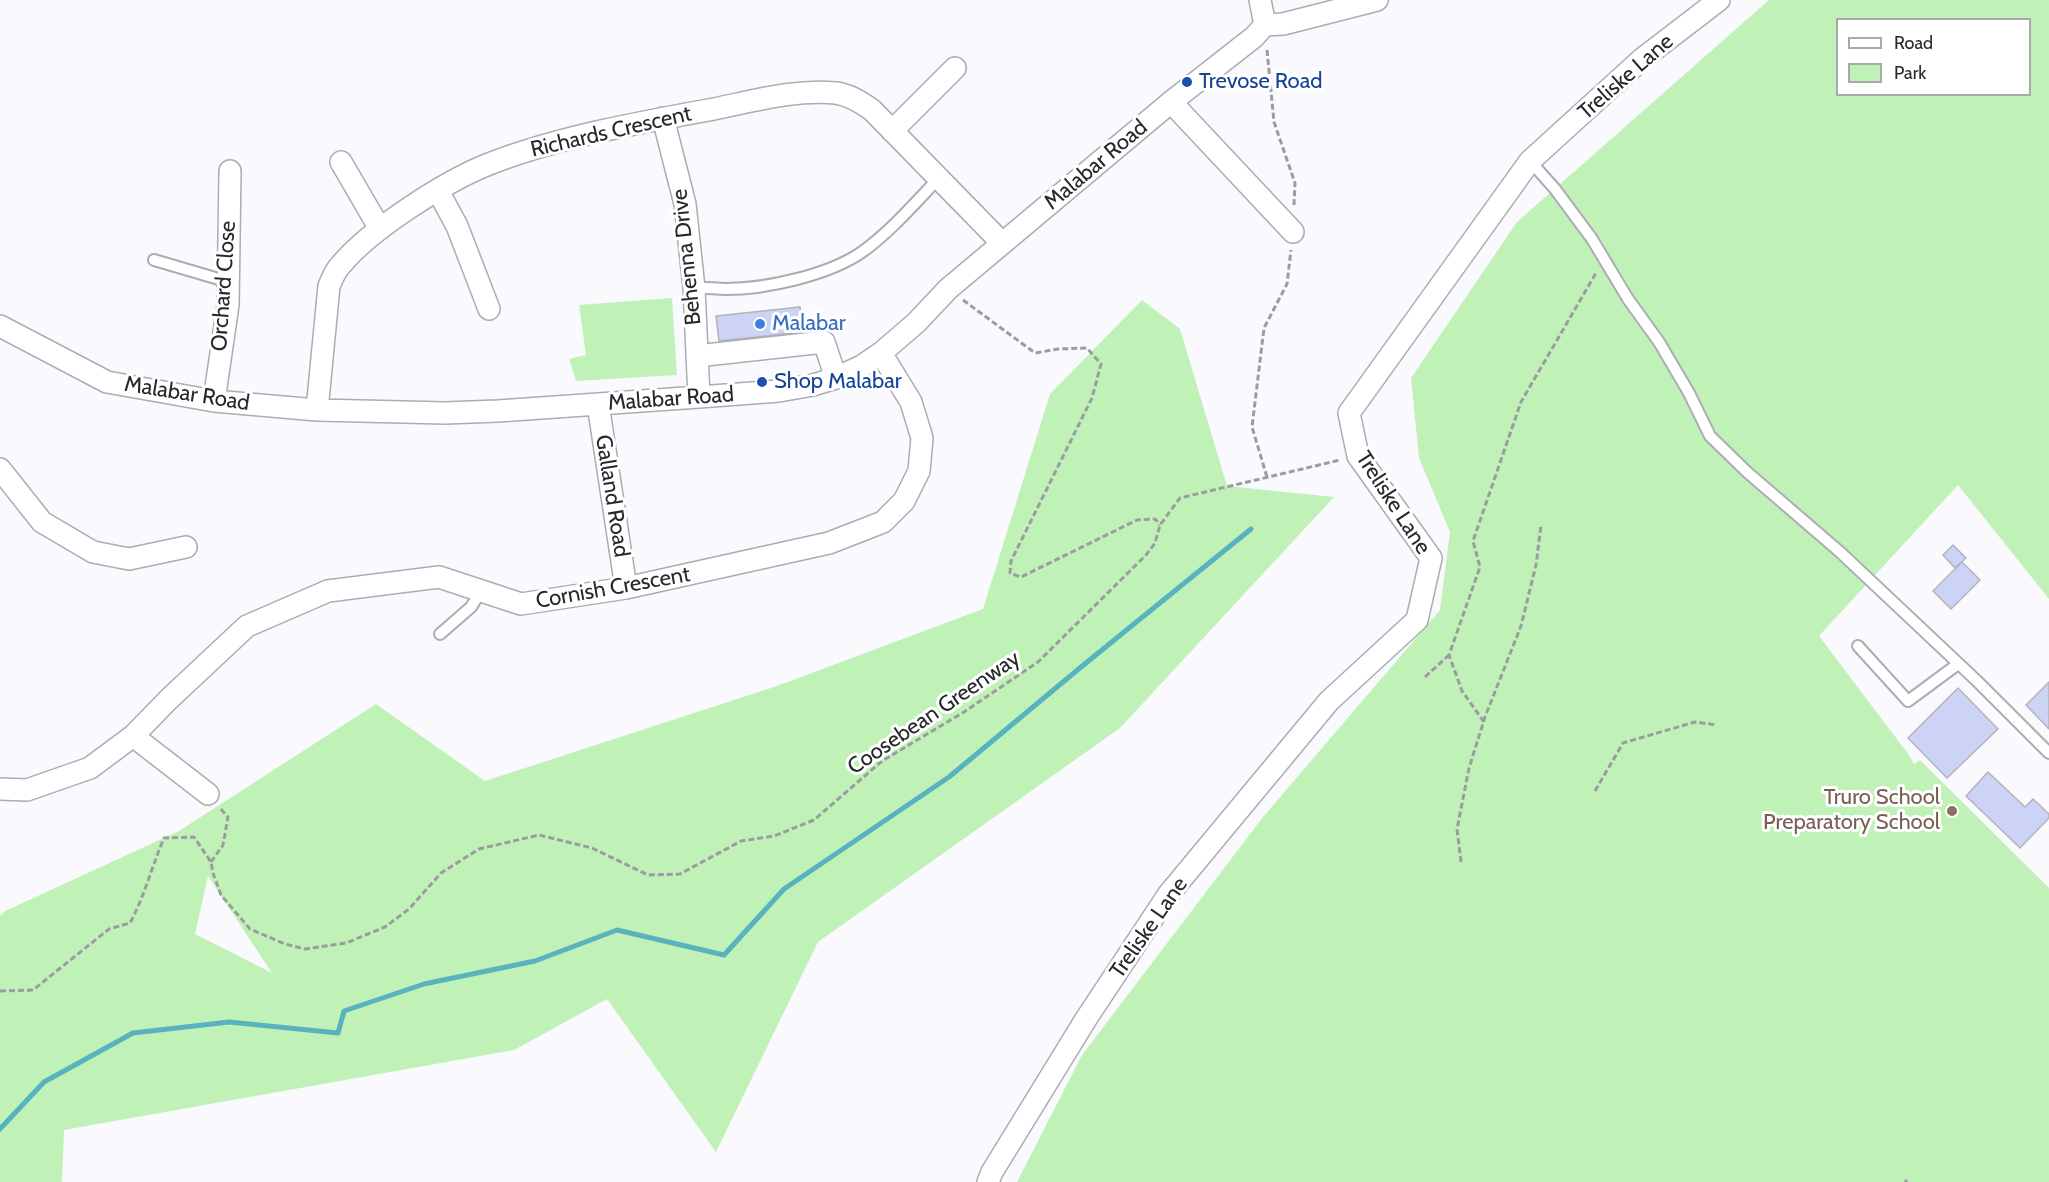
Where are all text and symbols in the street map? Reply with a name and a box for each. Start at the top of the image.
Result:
legend [1836,18,2031,96]
street label: Treliske Lane [1573,29,1679,125]
text: Road [1894,32,1933,54]
text: Park [1894,62,1926,84]
place label: Trevose Road [1199,69,1322,95]
marker: Trevose Road [1180,75,1194,89]
street label: Richards Crescent [528,101,694,163]
street label: Malabar Road [1039,114,1153,216]
street label: Behenna Drive [667,187,707,327]
street label: Orchard Close [206,220,242,352]
place label: Malabar [772,311,846,337]
marker: Malabar [753,317,767,331]
place label: Shop Malabar [774,369,902,395]
street label: Malabar Road [122,371,252,417]
marker: Shop Malabar [755,375,769,389]
street label: Malabar Road [607,381,735,417]
street label: Galland Road [589,433,635,559]
street label: Treliske Lane [1350,447,1436,559]
street label: Cornish Crescent [534,561,692,615]
street label: Coosebean Greenway [843,646,1025,780]
place label: Truro School Preparatory School [1763,785,1940,836]
marker: Truro School Preparatory School [1945,804,1959,818]
street label: Treliske Lane [1105,872,1193,984]

